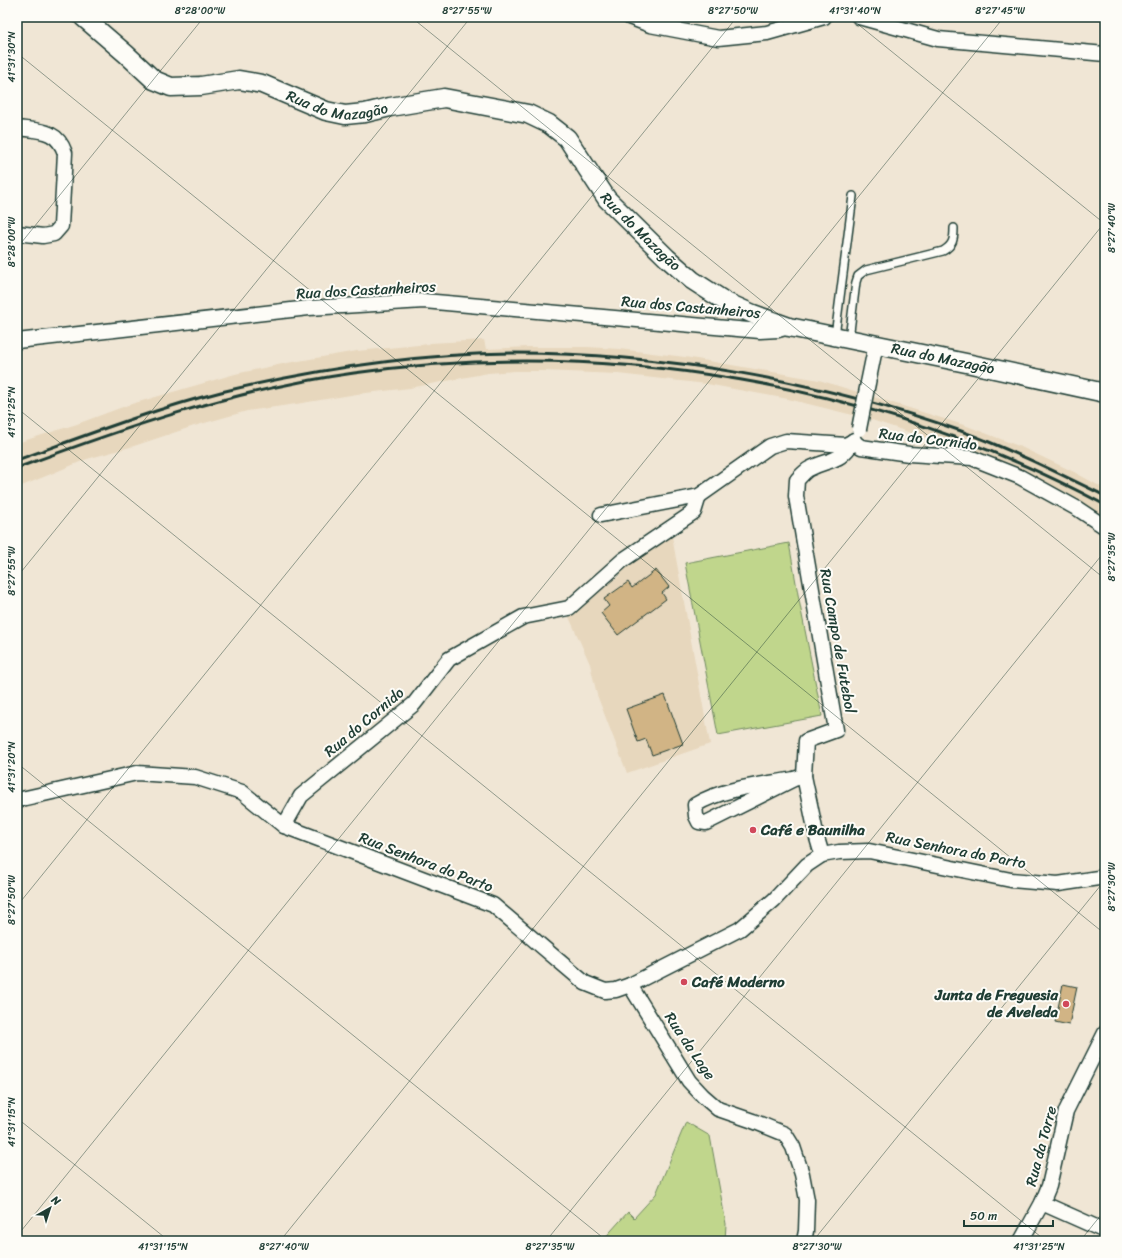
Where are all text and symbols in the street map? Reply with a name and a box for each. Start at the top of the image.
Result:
text: 8°28'00"W [175,2,225,20]
text: 8°27'55"W [442,2,492,20]
text: 8°27'50"W [708,2,758,20]
text: 41°31'40"N [829,2,881,20]
text: 8°27'45"W [975,2,1025,20]
text: 41°31'30"N [3,31,21,83]
street label: Rua do Mazagão [282,83,391,128]
street label: Rua do Mazagão [593,187,687,278]
text: 8°27'40"W [1103,203,1121,253]
text: 8°28'00"W [3,217,21,267]
street label: Rua dos Castanheiros [296,273,437,307]
street label: Rua dos Castanheiros [620,288,762,326]
street label: Rua do Mazagão [889,335,998,382]
text: 41°31'25"N [3,386,21,438]
street label: Rua do Cornido [878,420,979,458]
text: 8°27'35"W [1103,532,1121,581]
text: 8°27'55"W [3,546,21,596]
street label: Rua Campo de Futebol [812,567,864,716]
street label: Rua do Cornido [318,680,411,764]
text: 41°31'20"N [3,741,21,793]
place label: Café e Baunilha [760,817,865,843]
street label: Rua Senhora do Parto [355,824,497,900]
street label: Rua Senhora do Parto [884,824,1029,876]
marker: Café e Baunilha [748,825,758,835]
text: 8°27'30"W [1103,862,1121,912]
text: 8°27'50"W [3,875,21,925]
place label: Café Moderno [691,969,785,995]
marker: Café Moderno [679,977,689,987]
place label: Junta de Freguesia de Aveleda [934,982,1058,1025]
marker: Junta de Freguesia de Aveleda [1061,999,1071,1009]
street label: Rua da Lage [658,1007,723,1086]
text: 41°31'15"N [3,1097,21,1147]
street label: Rua da Torre [1018,1102,1064,1189]
north arrow [30,1188,70,1228]
text: N [46,1190,65,1211]
scale bar [964,1202,1053,1228]
text: 50 m [970,1205,997,1227]
text: 41°31'15"N [138,1238,188,1256]
text: 8°27'40"W [259,1238,309,1256]
text: 8°27'35"W [526,1238,575,1256]
text: 8°27'30"W [792,1238,842,1256]
text: 41°31'25"N [1013,1238,1065,1256]

